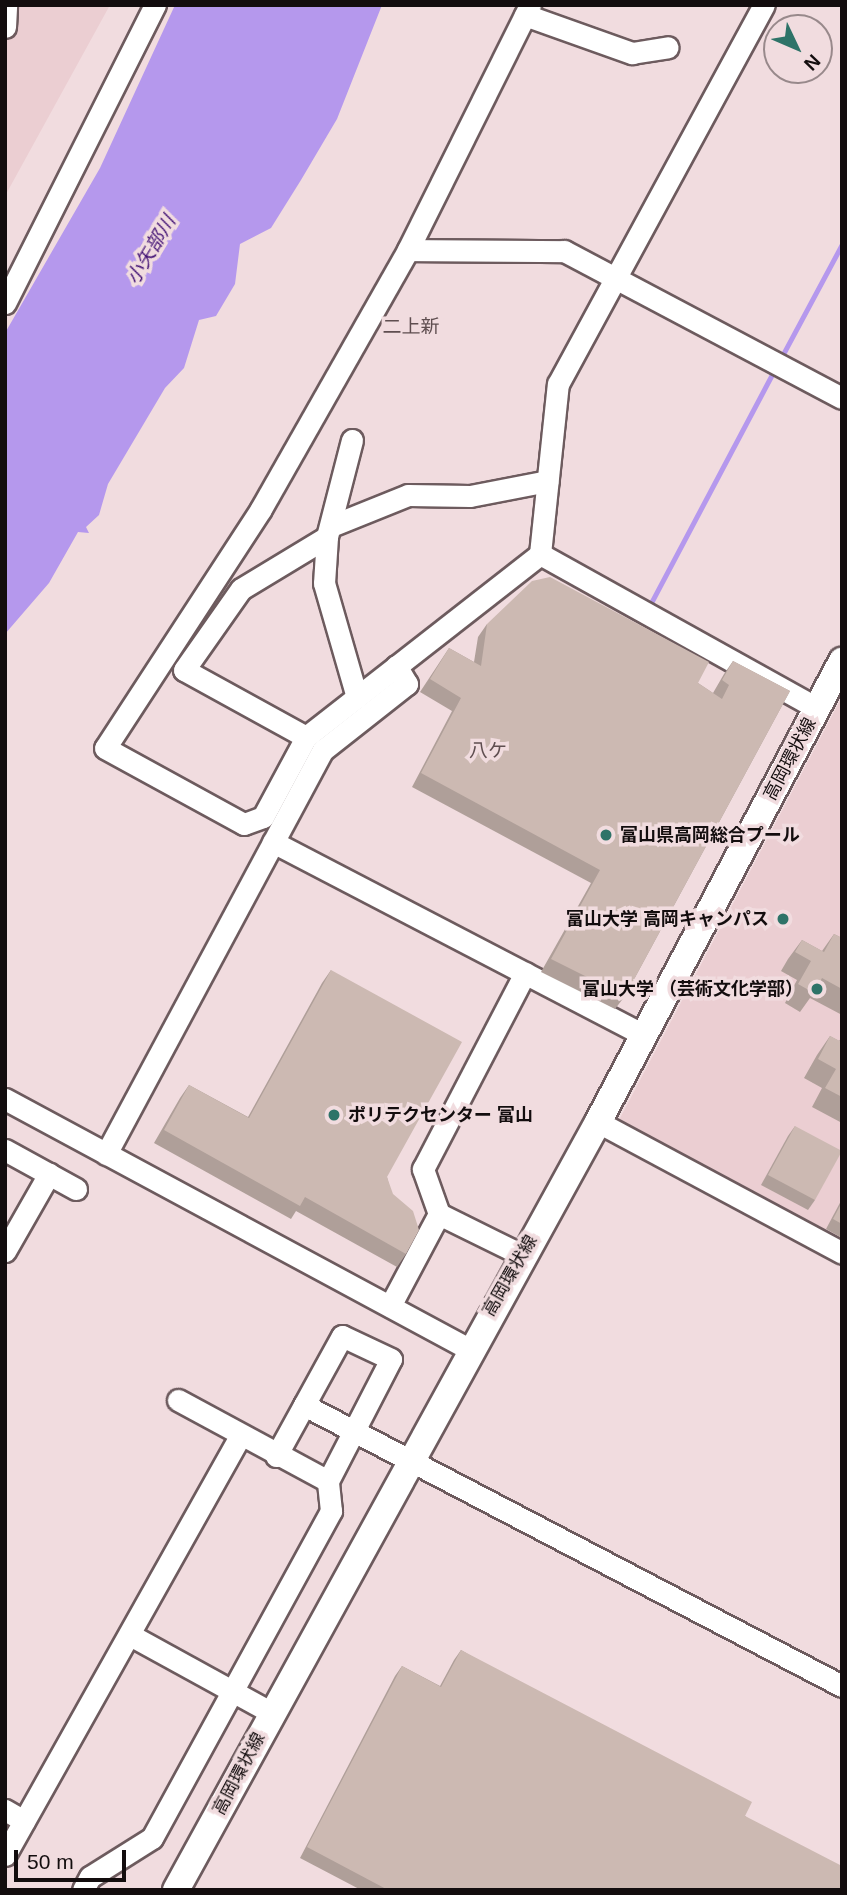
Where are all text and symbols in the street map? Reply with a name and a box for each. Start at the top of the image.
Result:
north arrow [763,14,833,84]
text: N [800,50,824,75]
water label: 小矢部川 [122,212,180,288]
district label: 二上新 [383,316,439,338]
street label: 高岡環状線 [759,714,821,804]
district label: 八ケ [469,740,507,762]
place label: 富山県高岡総合プール [620,824,800,846]
marker: 富山県高岡総合プール [598,827,614,843]
place label: 富山大学 高岡キャンパス [566,908,769,930]
marker: 富山大学 高岡キャンパス [775,911,791,927]
place label: 富山大学 （芸術文化学部） [582,978,803,1000]
marker: 富山大学 （芸術文化学部） [809,981,825,997]
place label: ポリテクセンター 富山 [348,1104,533,1126]
marker: ポリテクセンター 富山 [326,1107,342,1123]
street label: 高岡環状線 [478,1232,542,1320]
street label: 高岡環状線 [208,1729,270,1819]
scale bar [18,1836,130,1880]
text: 50 m [27,1850,74,1873]

